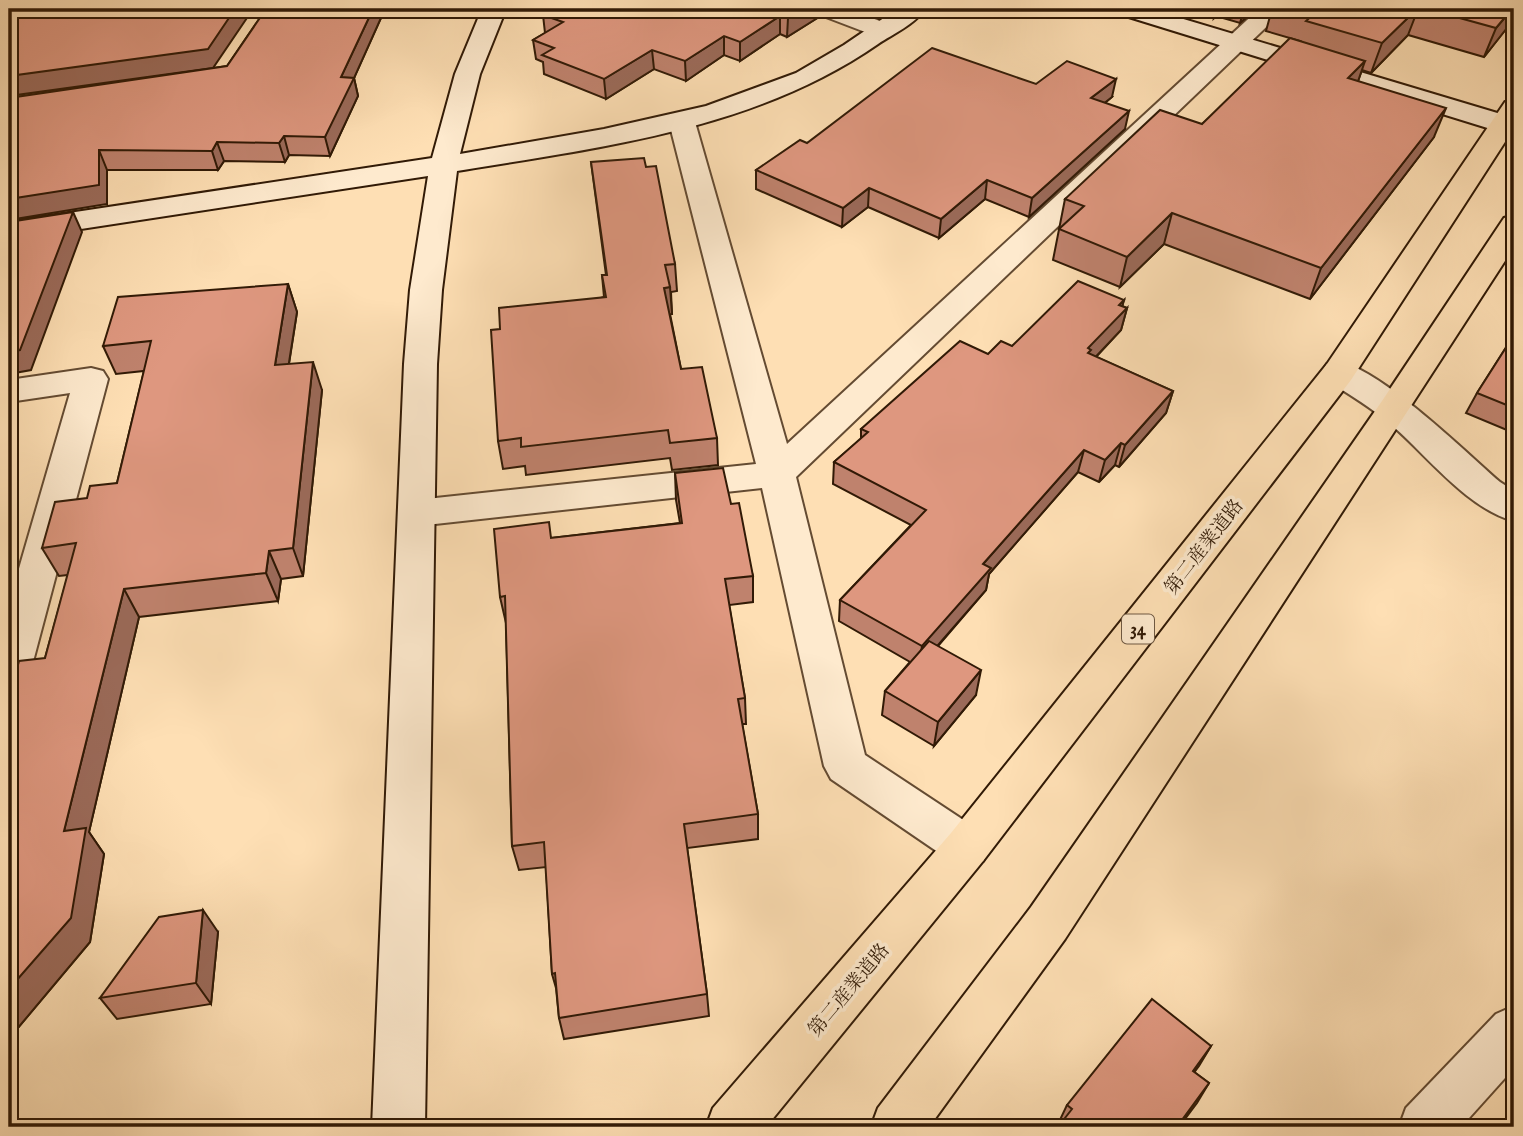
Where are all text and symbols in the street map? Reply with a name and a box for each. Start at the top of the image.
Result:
street label: 第二産業道路 [1160,495,1249,600]
road number: 34 [1122,614,1154,644]
street label: 第二産業道路 [804,939,895,1042]

